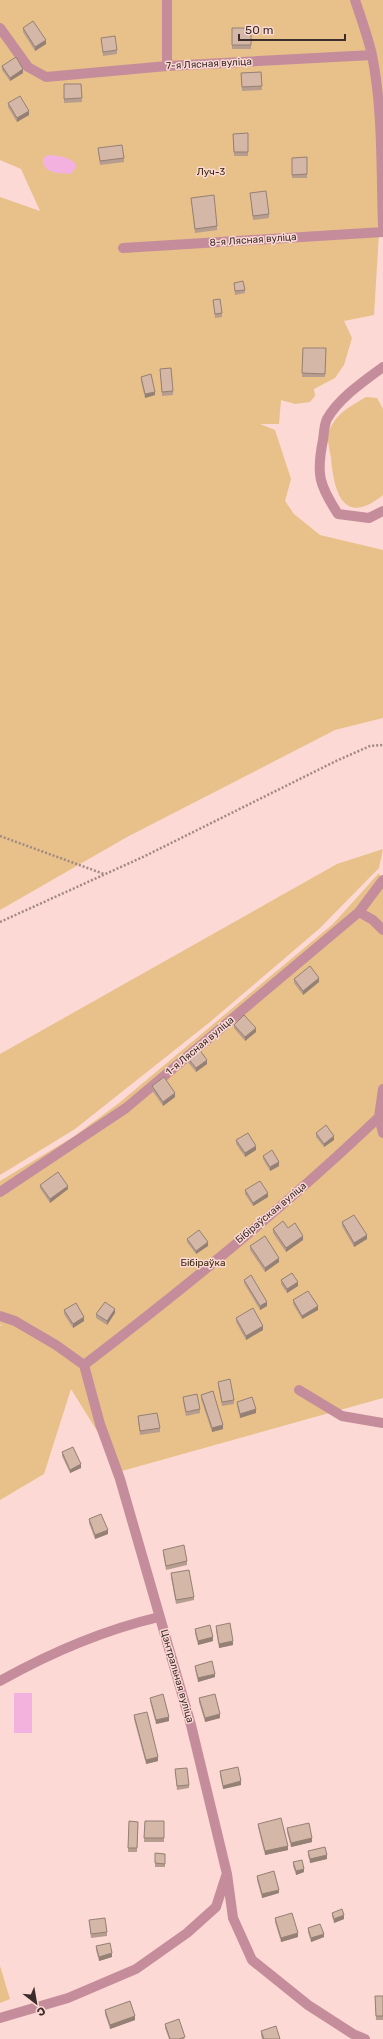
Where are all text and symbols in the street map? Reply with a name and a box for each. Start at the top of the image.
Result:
scale bar [239,16,345,42]
text: 50 m [245,23,273,37]
street label: 7-я Лясная вуліца [166,56,252,72]
park label: Луч-3 [197,166,225,178]
street label: 8-я Лясная вуліца [209,231,297,249]
street label: 1-я Лясная вуліца [163,1014,237,1078]
street label: Бібіраўская вуліца [233,1180,309,1246]
park label: Бібіраўка [181,1257,225,1269]
street label: Цэнтральная вуліца [158,1628,196,1724]
north arrow [16,1983,56,2023]
text: С [34,2004,48,2019]

